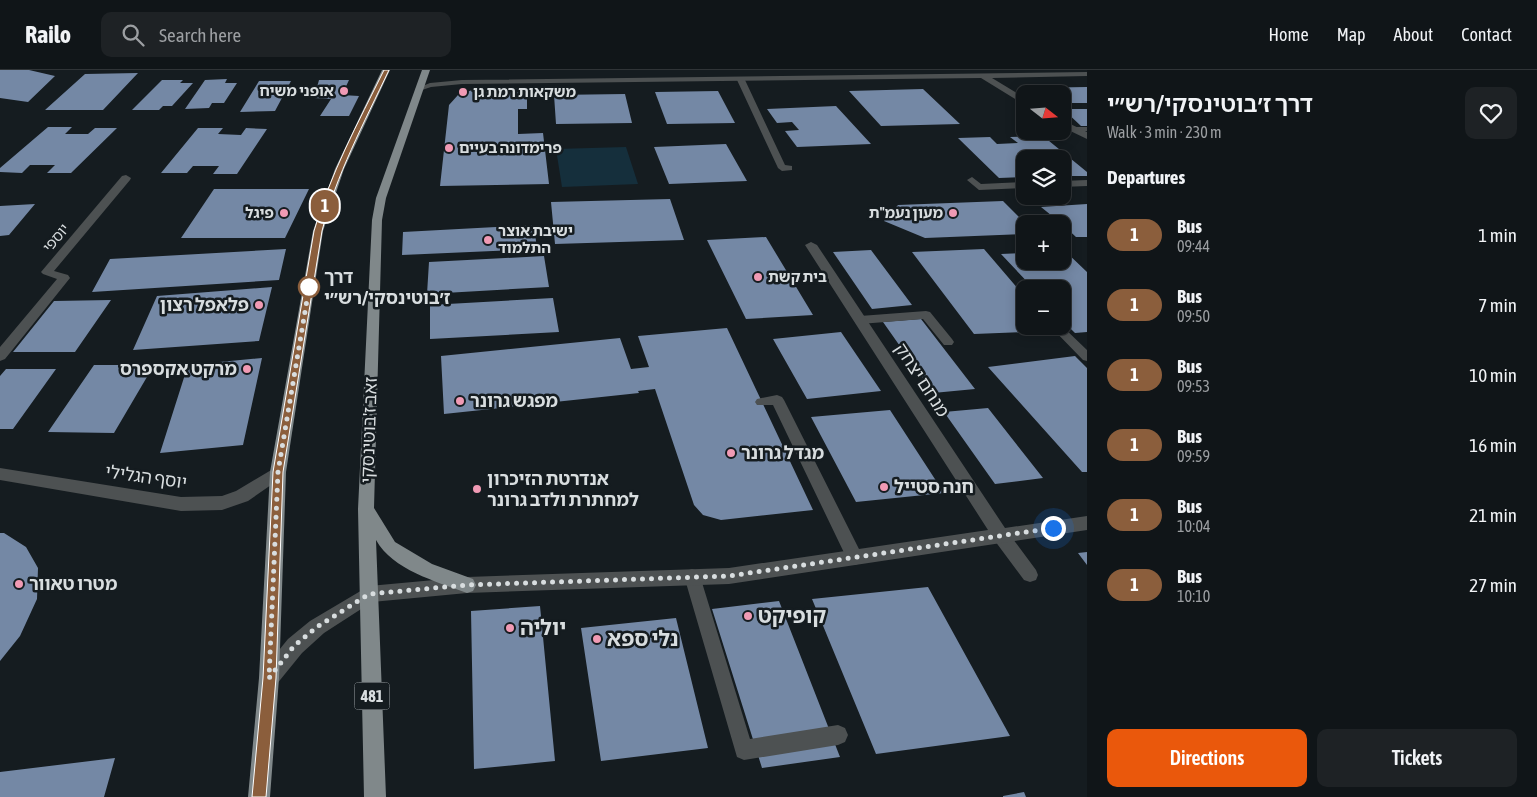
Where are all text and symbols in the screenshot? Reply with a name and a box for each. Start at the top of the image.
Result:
search box [101,12,451,57]
text: Railo [25,21,71,48]
icon: search [119,21,147,49]
text: Search here [159,24,241,46]
text: Home [1269,24,1309,45]
text: Map [1337,24,1366,45]
text: About [1394,24,1433,45]
text: Contact [1461,24,1512,45]
place label: אופני משיח [259,82,334,99]
place label: משקאות רמת גן [473,83,577,100]
marker: אופני משיח [338,85,350,97]
north arrow [1016,85,1071,140]
map controls [1016,85,1071,335]
marker: משקאות רמת גן [457,86,469,98]
button: heart [1465,87,1517,139]
text: דרך ז׳בוטינסקי/רש״י [1107,90,1313,117]
text: Walk · 3 min · 230 m [1107,123,1221,141]
place label: פרימדונה בעיים [459,139,562,156]
marker: פרימדונה בעיים [443,142,455,154]
button: layers [1016,150,1071,205]
text: Departures [1107,166,1185,188]
line badge: 1 [309,190,341,222]
text: 1 [321,195,329,216]
place label: פיגל [245,204,274,221]
place label: מעון נעמ"ת [869,204,943,221]
marker: פיגל [278,207,290,219]
marker: מעון נעמ"ת [947,207,959,219]
button: + [1016,215,1071,270]
text: Bus [1177,215,1202,237]
street label: יוספי [39,220,72,255]
place label: ישיבת אוצר התלמוד [498,222,573,256]
text: 1 [1130,224,1139,245]
text: 1 min [1478,224,1517,246]
marker: ישיבת אוצר התלמוד [482,234,494,246]
text: 09:44 [1177,237,1210,255]
place label: דרך ז׳בוטינסקי/רש״י [324,266,451,308]
place label: בית קשת [768,268,827,285]
marker: בית קשת [752,271,764,283]
marker: דרך ז׳בוטינסקי/רש״י [298,276,320,298]
button: − [1016,280,1071,335]
text: Bus [1177,285,1202,307]
place label: פלאפל רצון [160,294,249,315]
text: 1 [1130,294,1139,315]
text: 7 min [1478,294,1517,316]
marker: פלאפל רצון [253,299,265,311]
text: 09:50 [1177,307,1210,325]
street label: מנחם יצחק [891,339,954,421]
text: Bus [1177,355,1202,377]
place label: מרקט אקספרס [120,358,237,379]
marker: מרקט אקספרס [241,363,253,375]
text: 1 [1130,364,1139,385]
text: 10 min [1469,364,1517,386]
street label: זאב ז'בוטינסקי [356,377,381,483]
text: 09:53 [1177,377,1210,395]
place label: מפגש גרונר [470,390,558,411]
marker: מפגש גרונר [454,395,466,407]
text: Bus [1177,425,1202,447]
text: 1 [1130,434,1139,455]
text: 16 min [1469,434,1517,456]
place label: מגדל גרונר [741,442,824,463]
marker: מגדל גרונר [725,447,737,459]
text: 09:59 [1177,447,1210,465]
street label: יוסף הגלילי [104,460,188,493]
place label: אנדרטת הזיכרון למחתרת ולדב גרונר [487,468,639,510]
place label: חנה סטייל [894,476,974,497]
marker: חנה סטייל [878,481,890,493]
marker: אנדרטת הזיכרון למחתרת ולדב גרונר [471,483,483,495]
text: Bus [1177,495,1202,517]
text: 1 [1130,504,1139,525]
text: 21 min [1469,504,1517,526]
your location [1041,516,1066,541]
text: 10:04 [1177,517,1211,535]
text: Bus [1177,565,1202,587]
place label: מטרו טאוור [29,573,118,594]
text: 1 [1130,574,1139,595]
text: 27 min [1469,574,1517,596]
marker: מטרו טאוור [13,578,25,590]
text: 10:10 [1177,587,1210,605]
place label: קופיקט [758,603,826,627]
marker: קופיקט [742,610,754,622]
place label: יוליה [520,615,566,639]
marker: יוליה [504,622,516,634]
place label: נלי ספא [607,626,679,650]
marker: נלי ספא [591,633,603,645]
road number: 481 [354,682,390,710]
button: Directions [1107,729,1307,787]
button: Tickets [1317,729,1517,787]

